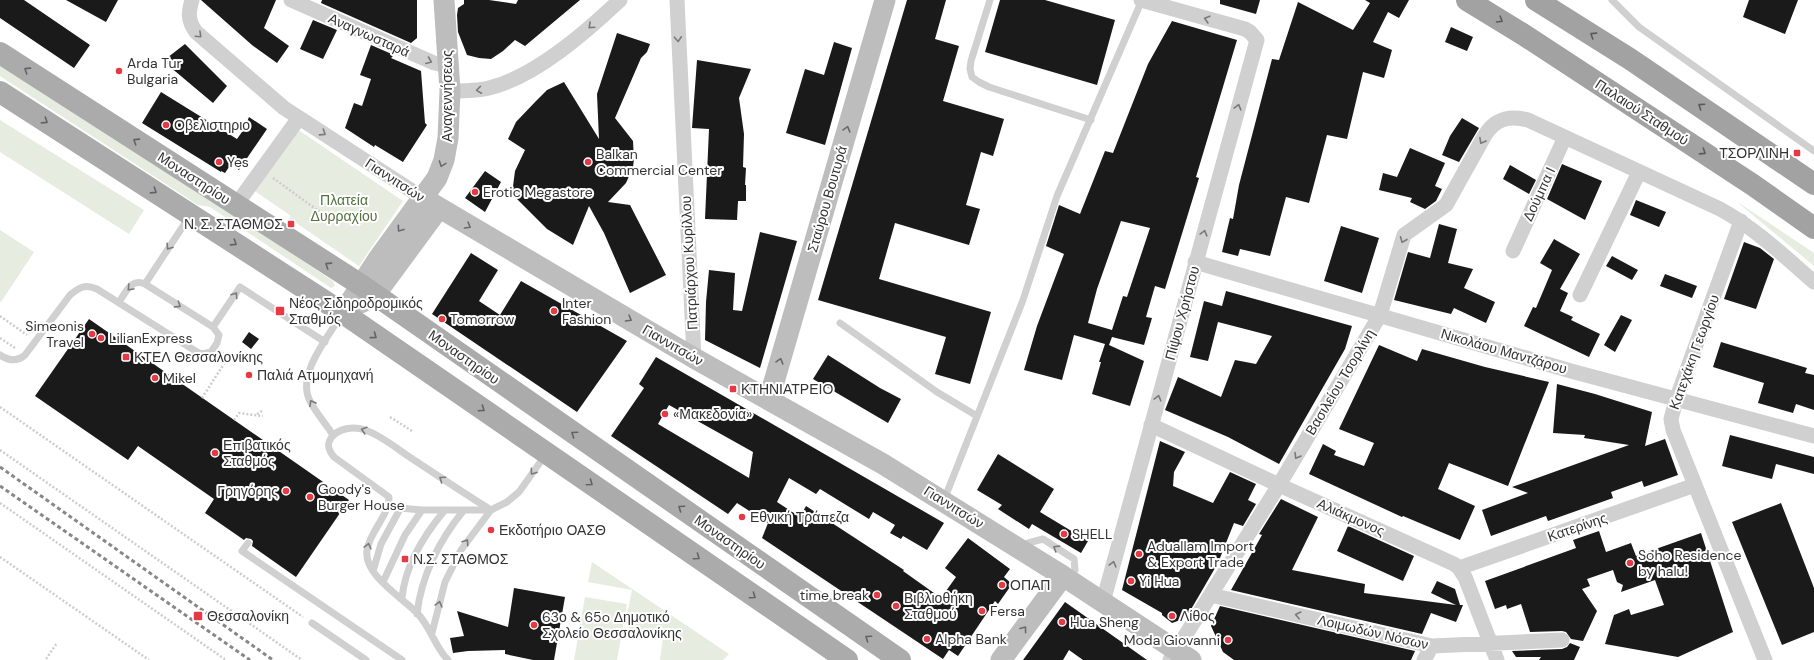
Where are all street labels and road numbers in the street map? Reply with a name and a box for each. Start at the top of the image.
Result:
street label: Αναγνωσταρά [325,9,413,61]
street label: Αναγεννήσεως [438,50,456,142]
street label: Παλαιού Σταθμού [1592,75,1692,149]
street label: Σταύρου Βουτυρά [803,144,851,254]
street label: Μοναστηρίου [154,148,234,208]
street label: Γιαννιτσών [362,154,428,206]
street label: Δούμπα Ι [1519,164,1559,224]
street label: Πατριάρχου Κυρίλλου [676,195,702,331]
street label: Πίψου Χρήστου [1161,264,1203,362]
street label: Κατεχάκη Γεωργίου [1665,292,1723,412]
street label: Γιαννιτσών [639,320,707,370]
street label: Νικολάου Μαντζάρου [1439,324,1569,378]
street label: Μοναστηρίου [425,326,503,388]
street label: Βασιλείου Τσορλίνη [1301,326,1379,438]
street label: Γιαννιτσών [921,482,987,532]
street label: Αλιάκμονος [1314,494,1388,540]
street label: Κατερίνης [1545,508,1609,546]
street label: Μοναστηρίου [691,511,769,573]
street label: Λοιμωδών Νόσων [1316,611,1430,653]

